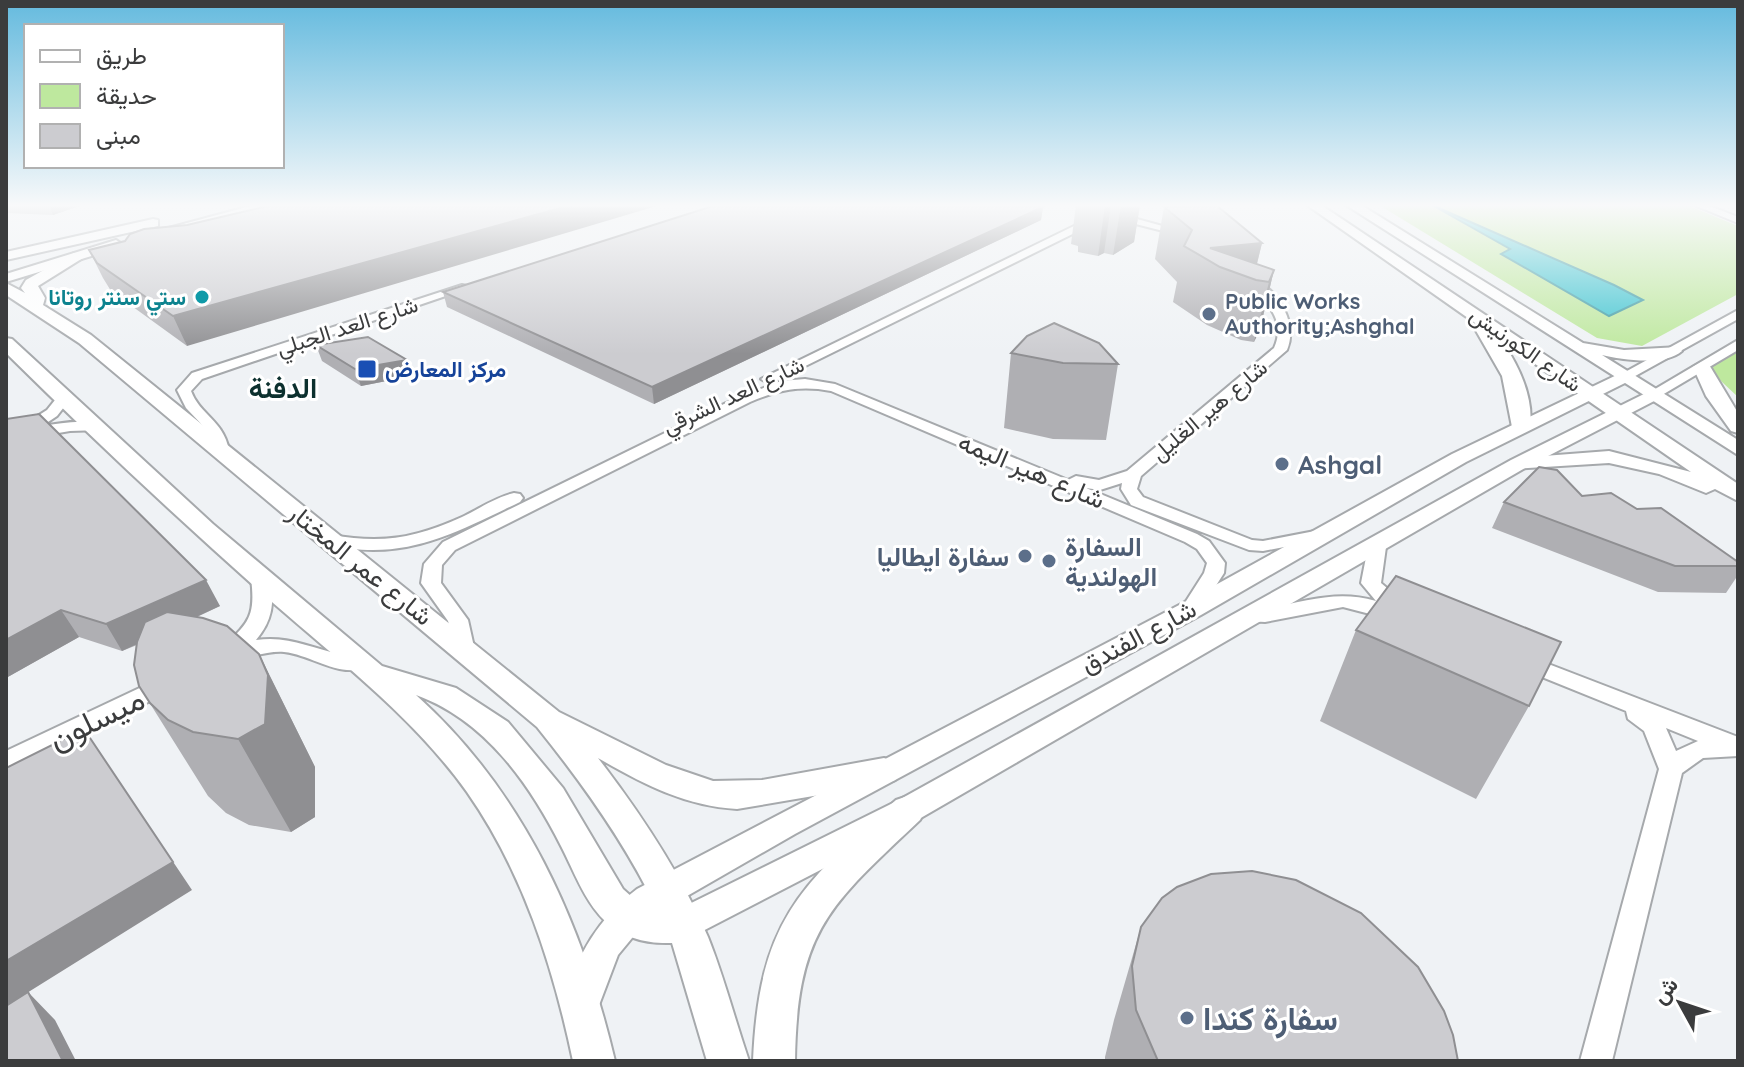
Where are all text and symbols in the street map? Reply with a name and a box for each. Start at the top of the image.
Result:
legend [24,24,284,168]
text: طريق [96,40,147,71]
text: حديقة [96,80,157,110]
text: مبنى [96,120,141,150]
place label: ستي سنتر روتانا [48,283,186,316]
place label: Public Works Authority;Ashghal [1225,287,1415,340]
marker: ستي سنتر روتانا [193,288,211,306]
street label: شارع العد الجبلي [273,290,423,367]
street label: شارع الكورنيش [1464,300,1587,399]
marker: Public Works Authority;Ashghal [1200,305,1218,323]
street label: شارع العد الشرقي [658,350,811,445]
street label: شارع هير الغليل [1145,353,1274,468]
place label: مركز المعارض [385,355,506,383]
marker: مركز المعارض [356,358,378,380]
district label: الدفنة [249,370,317,405]
street label: شارع هير اليمه [953,424,1110,518]
place label: Ashgal [1298,448,1382,481]
marker: Ashgal [1273,455,1291,473]
street label: شارع عمر المختار [280,495,440,634]
place label: السفارة الهولندية [1065,530,1157,593]
place label: سفارة ايطاليا [877,540,1009,573]
marker: سفارة ايطاليا [1016,547,1034,565]
marker: السفارة الهولندية [1040,552,1058,570]
street label: شارع الفندق [1074,592,1203,682]
street label: ميسلون [42,678,151,759]
north arrow [1640,963,1720,1043]
text: ش [1645,971,1684,1009]
place label: سفارة كندا [1203,998,1338,1039]
marker: سفارة كندا [1178,1009,1196,1027]

